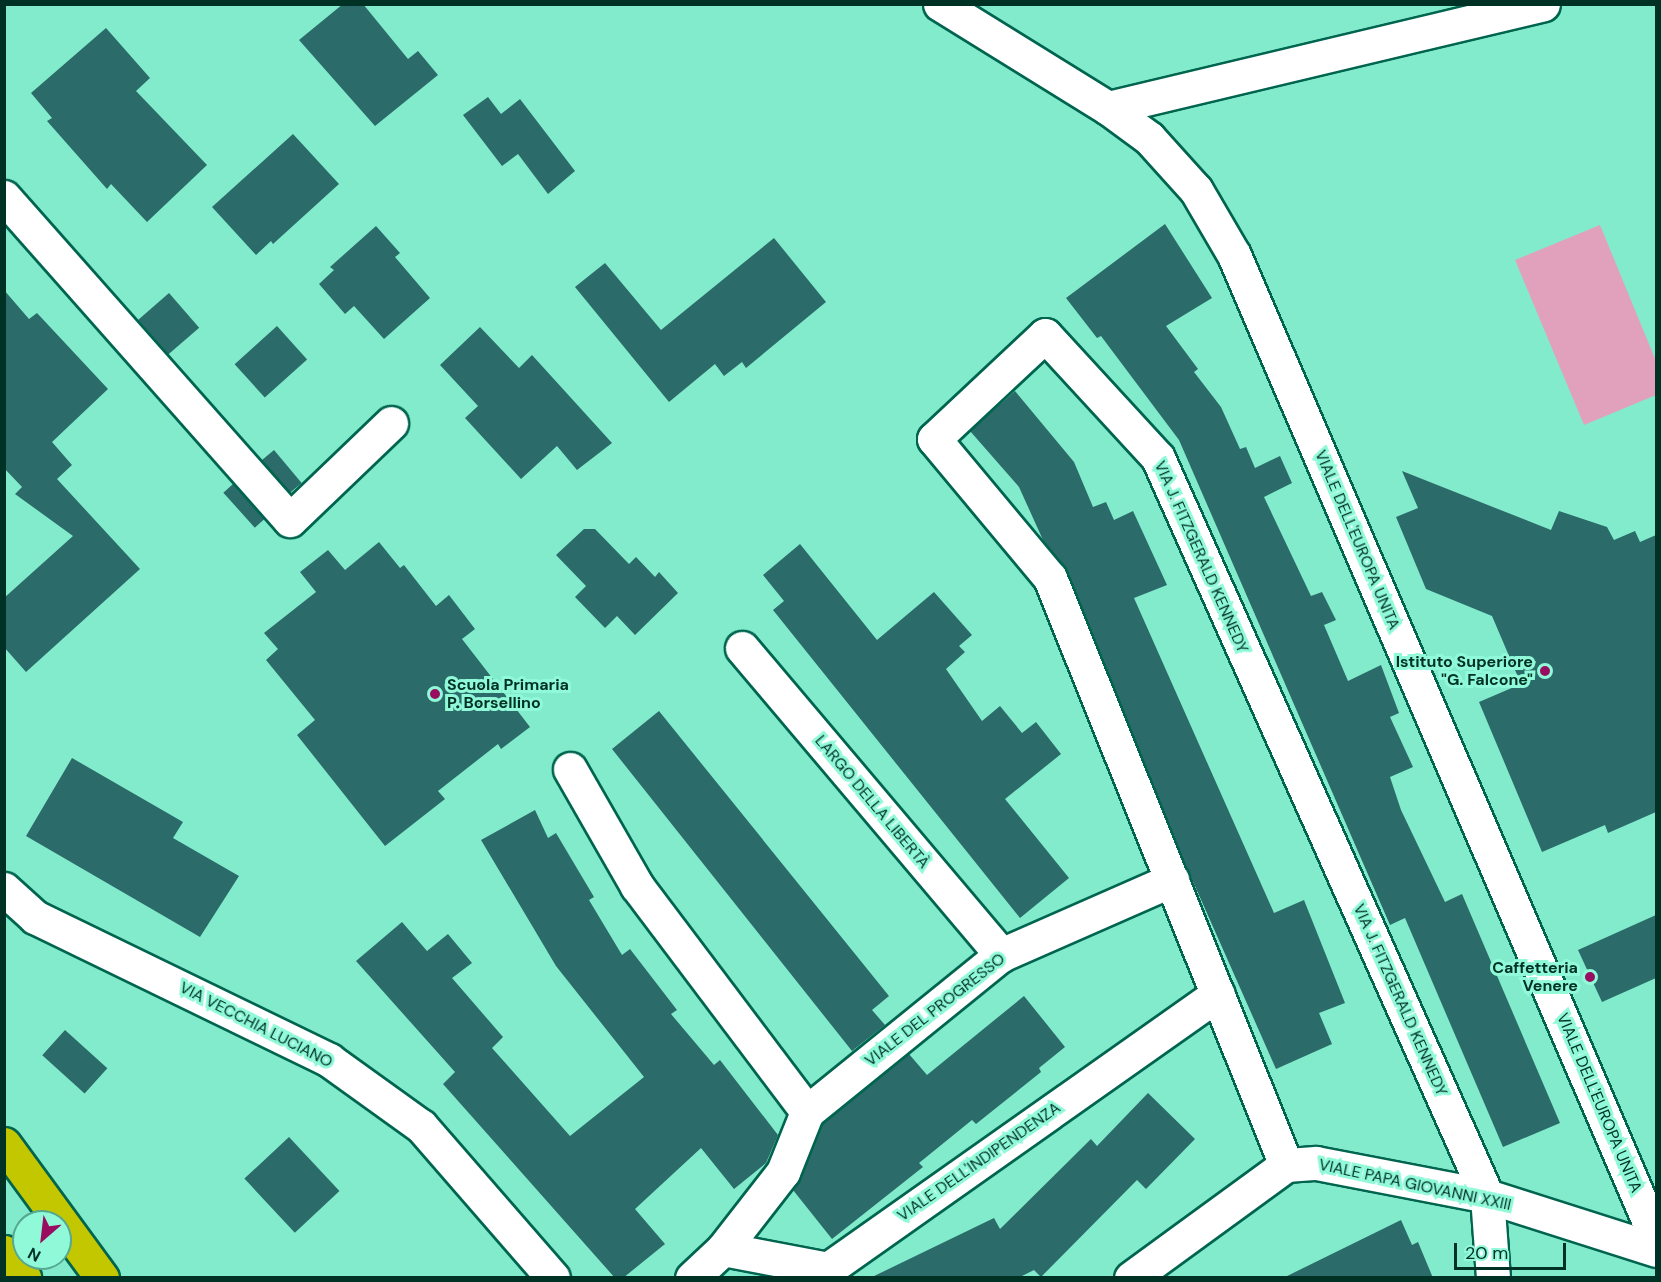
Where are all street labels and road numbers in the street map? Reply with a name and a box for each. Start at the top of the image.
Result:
street label: VIALE DELL'EUROPA UNITA [1310,447,1404,633]
street label: VIA J. FITZGERALD KENNEDY [1150,458,1252,656]
street label: LARGO DELLA LIBERTÀ [811,732,933,872]
street label: VIA J. FITZGERALD KENNEDY [1349,901,1451,1099]
street label: VIALE DEL PROGRESSO [861,949,1009,1071]
street label: VIA VECCHIA LUCIANO [176,978,336,1072]
street label: VIALE DELL'EUROPA UNITA [1552,1010,1646,1196]
street label: VIALE DELL'INDIPENDENZA [894,1098,1064,1226]
street label: VIALE PAPA GIOVANNI XXIII [1317,1155,1513,1215]

